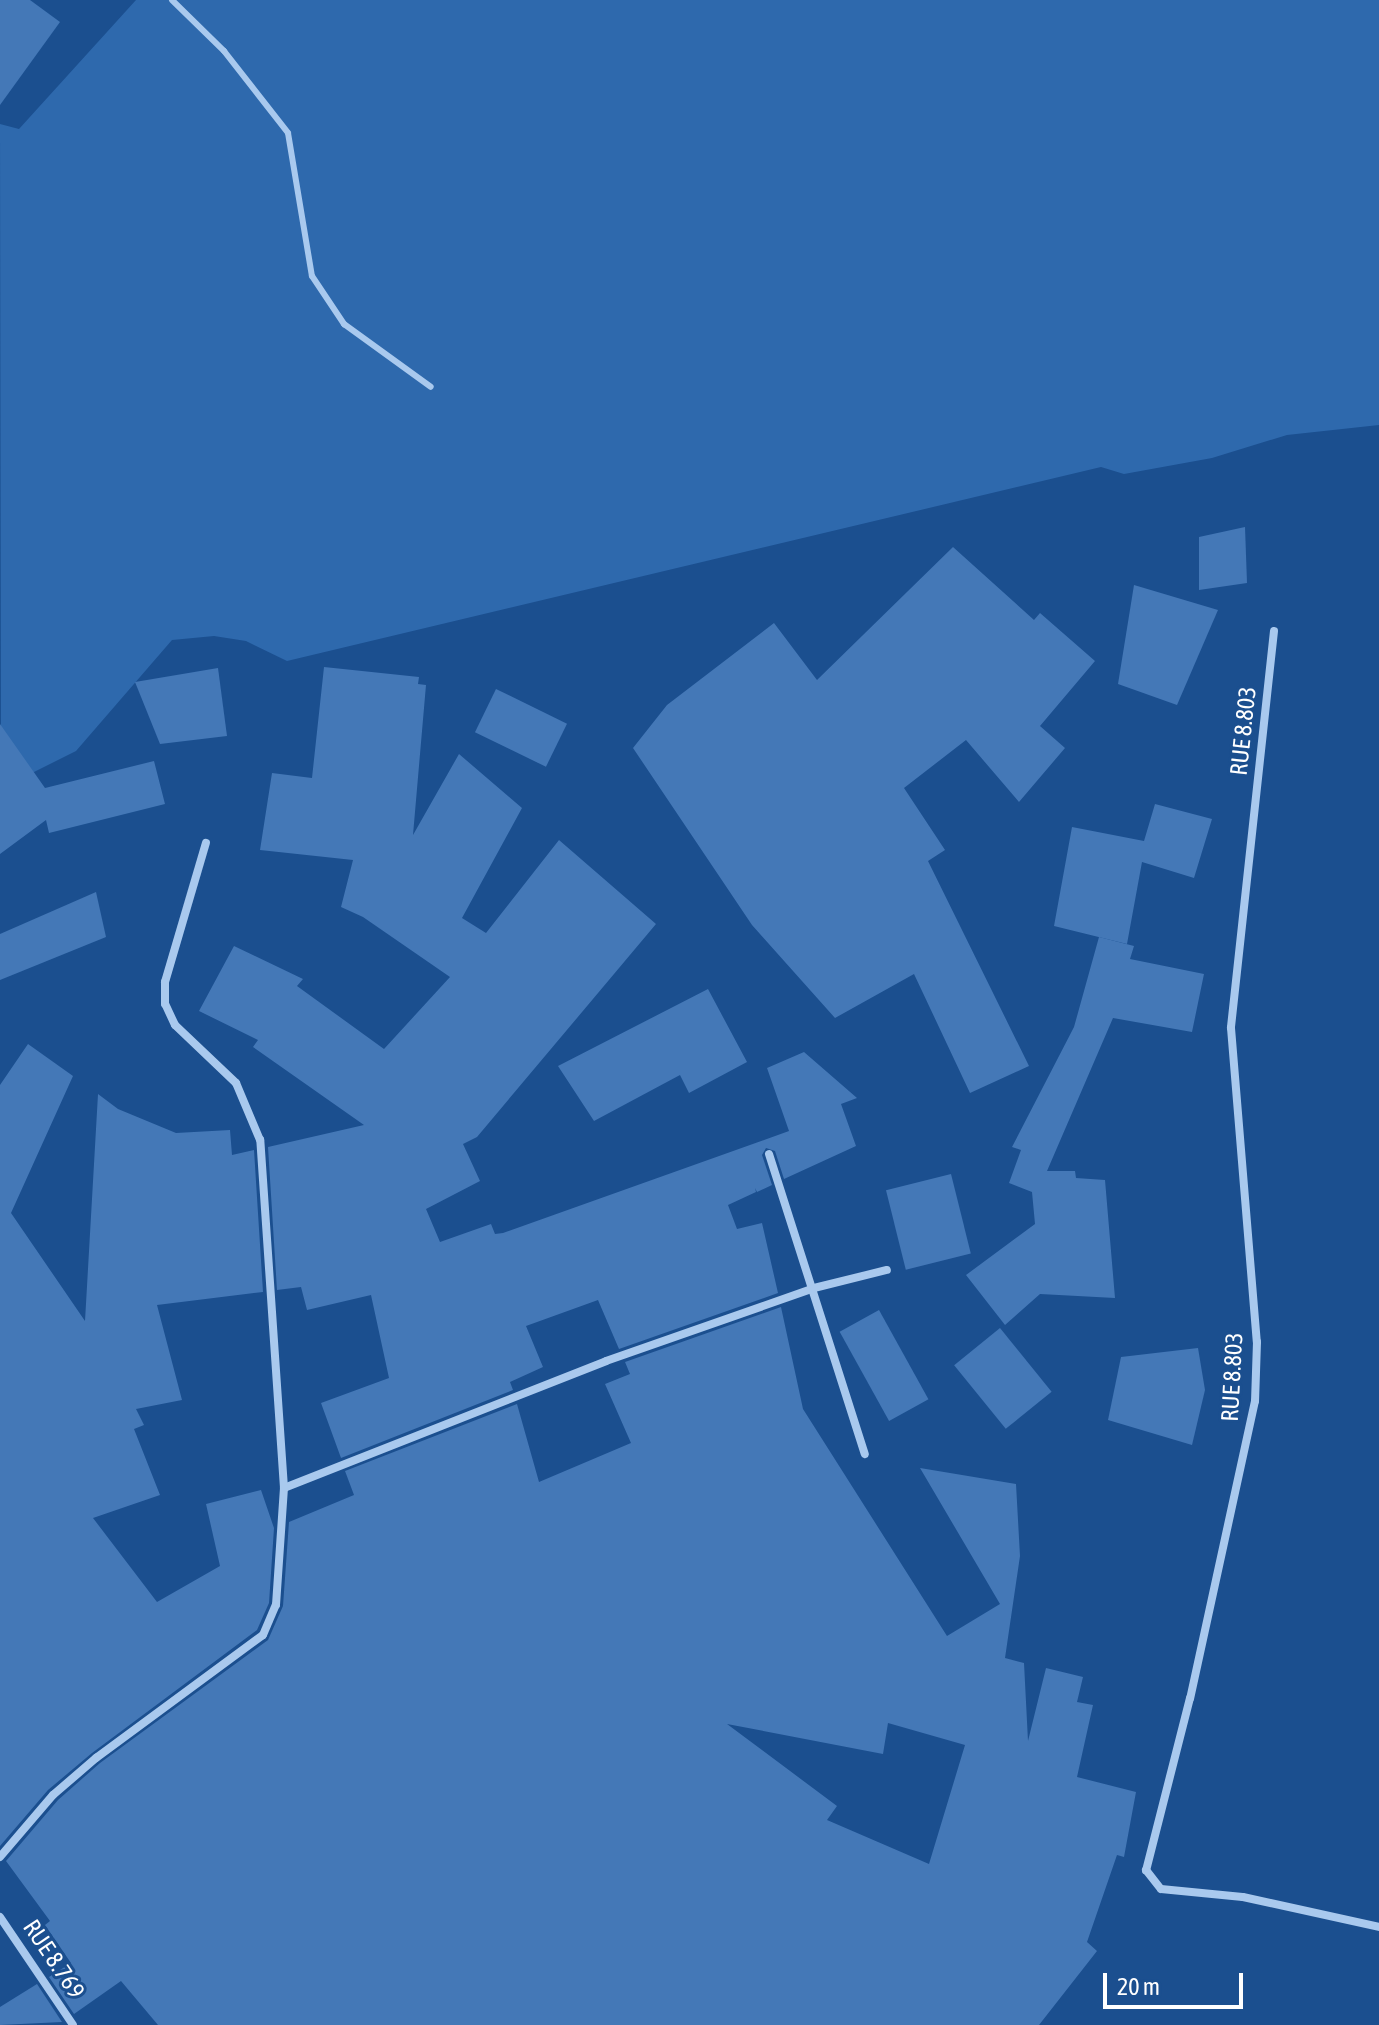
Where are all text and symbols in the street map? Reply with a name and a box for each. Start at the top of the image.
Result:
street label: RUE 8.803 [1224,685,1262,777]
street label: RUE 8.803 [1215,1332,1249,1422]
street label: RUE 8.769 [17,1914,91,2004]
scale bar [1107,1957,1247,2007]
text: 20 m [1117,1973,1160,2000]

